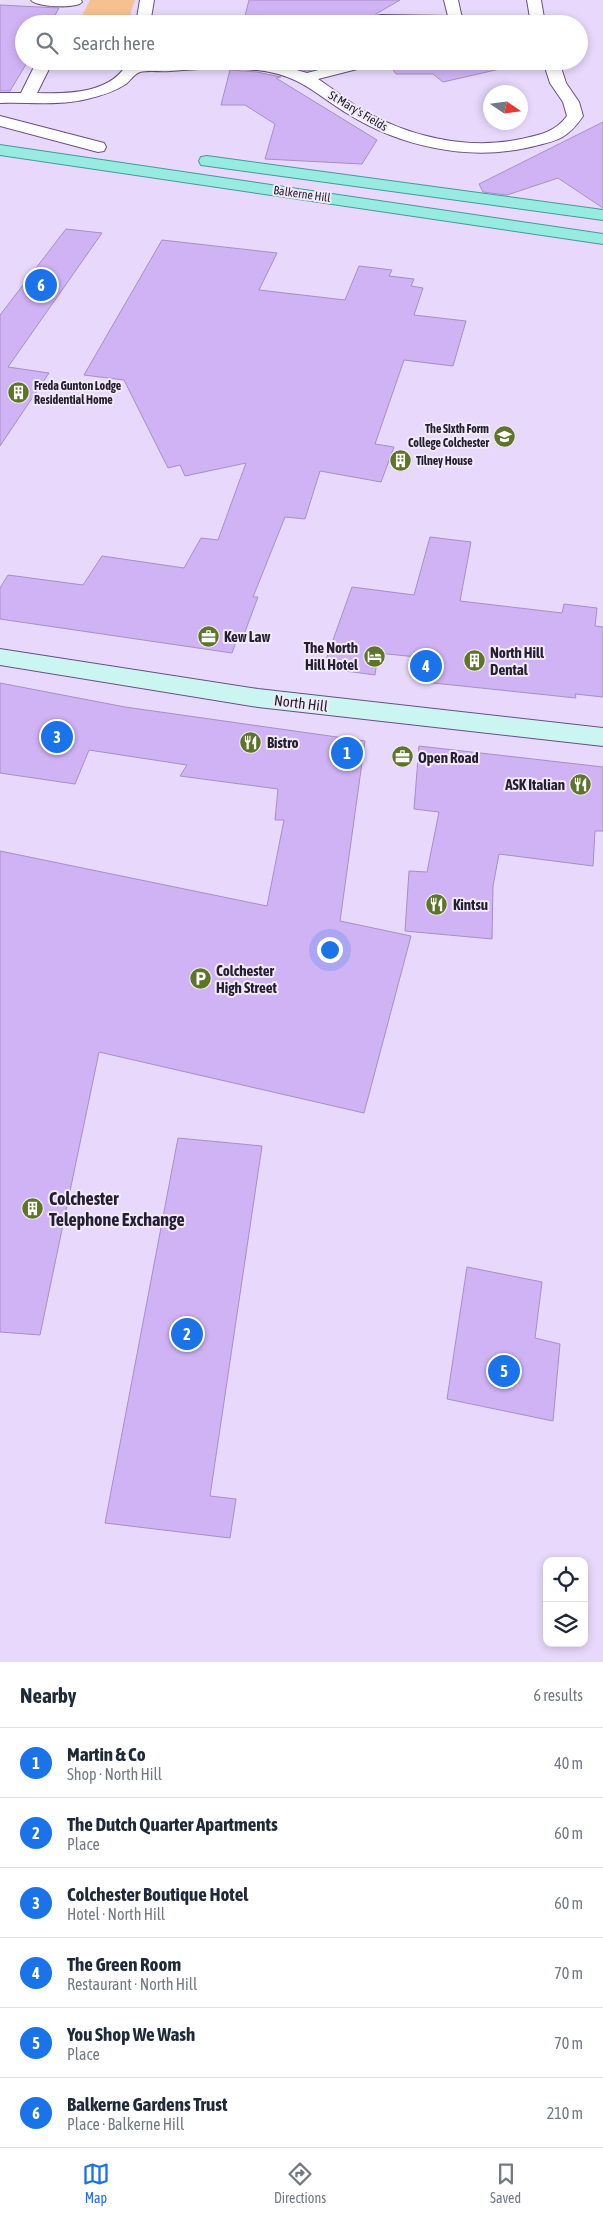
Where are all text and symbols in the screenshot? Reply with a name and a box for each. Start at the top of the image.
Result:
search box [15,15,588,70]
icon: search [33,29,61,57]
text: Search here [73,32,155,54]
north arrow [483,85,528,130]
street label: St Mary's Fields [326,88,390,134]
street label: Balkerne Hill [273,183,332,205]
pin: 6 [25,266,57,304]
place label: Freda Gunton Lodge Residential Home [34,379,122,407]
building icon: Freda Gunton Lodge Residential Home [6,381,30,405]
place label: The Sixth Form College Colchester [408,422,489,450]
school or university icon: The Sixth Form College Colchester [493,424,517,448]
building icon: Tilney House [388,449,412,473]
place label: Tilney House [416,454,473,468]
office icon: Kew Law [196,624,220,648]
place label: Kew Law [224,628,271,645]
place label: The North Hill Hotel [304,639,359,673]
hotel icon: The North Hill Hotel [362,644,386,668]
place label: North Hill Dental [490,644,545,678]
pin: 4 [410,647,442,685]
building icon: North Hill Dental [462,649,486,673]
street label: North Hill [273,691,329,715]
pin: 3 [41,718,73,756]
restaurant icon: Bistro [239,730,263,754]
place label: Bistro [267,734,299,751]
pin: 1 [331,734,363,772]
office icon: Open Road [390,745,414,769]
place label: Open Road [418,749,479,766]
restaurant icon: ASK Italian [569,772,593,796]
place label: ASK Italian [504,776,565,793]
restaurant icon: Kintsu [425,892,449,916]
place label: Kintsu [453,896,488,913]
your location [317,937,343,963]
place label: Colchester High Street [216,962,278,996]
parking icon: Colchester High Street [188,967,212,991]
place label: Colchester Telephone Exchange [49,1188,185,1230]
building icon: Colchester Telephone Exchange [21,1196,45,1220]
pin: 2 [171,1315,203,1353]
pin: 5 [488,1352,520,1390]
map controls [543,1557,588,1647]
button: locate [543,1557,588,1602]
button: layers [543,1602,588,1647]
text: Nearby [20,1683,76,1707]
text: 6 results [533,1686,583,1704]
text: Martin & Co [67,1743,146,1765]
text: 1 [32,1754,40,1772]
text: 40 m [554,1754,583,1772]
text: Shop · North Hill [67,1765,162,1783]
text: The Dutch Quarter Apartments [67,1813,278,1835]
text: 2 [32,1824,40,1842]
text: 60 m [554,1824,583,1842]
text: Place [67,1835,100,1853]
text: Colchester Boutique Hotel [67,1883,248,1905]
text: 3 [32,1894,40,1912]
text: 60 m [554,1894,583,1912]
text: Hotel · North Hill [67,1905,165,1923]
text: The Green Room [67,1953,181,1975]
text: 4 [32,1964,40,1982]
text: 70 m [554,1964,583,1982]
text: Restaurant · North Hill [67,1975,197,1993]
text: You Shop We Wash [67,2023,195,2045]
text: 5 [32,2034,40,2052]
text: 70 m [554,2034,583,2052]
text: Place [67,2045,100,2063]
text: Balkerne Gardens Trust [67,2093,227,2115]
text: 6 [32,2104,40,2122]
text: 210 m [547,2104,583,2122]
text: Place · Balkerne Hill [67,2115,184,2133]
tab: Map [82,2160,110,2206]
tab: Directions [274,2160,326,2206]
tab: Saved [490,2160,521,2206]

